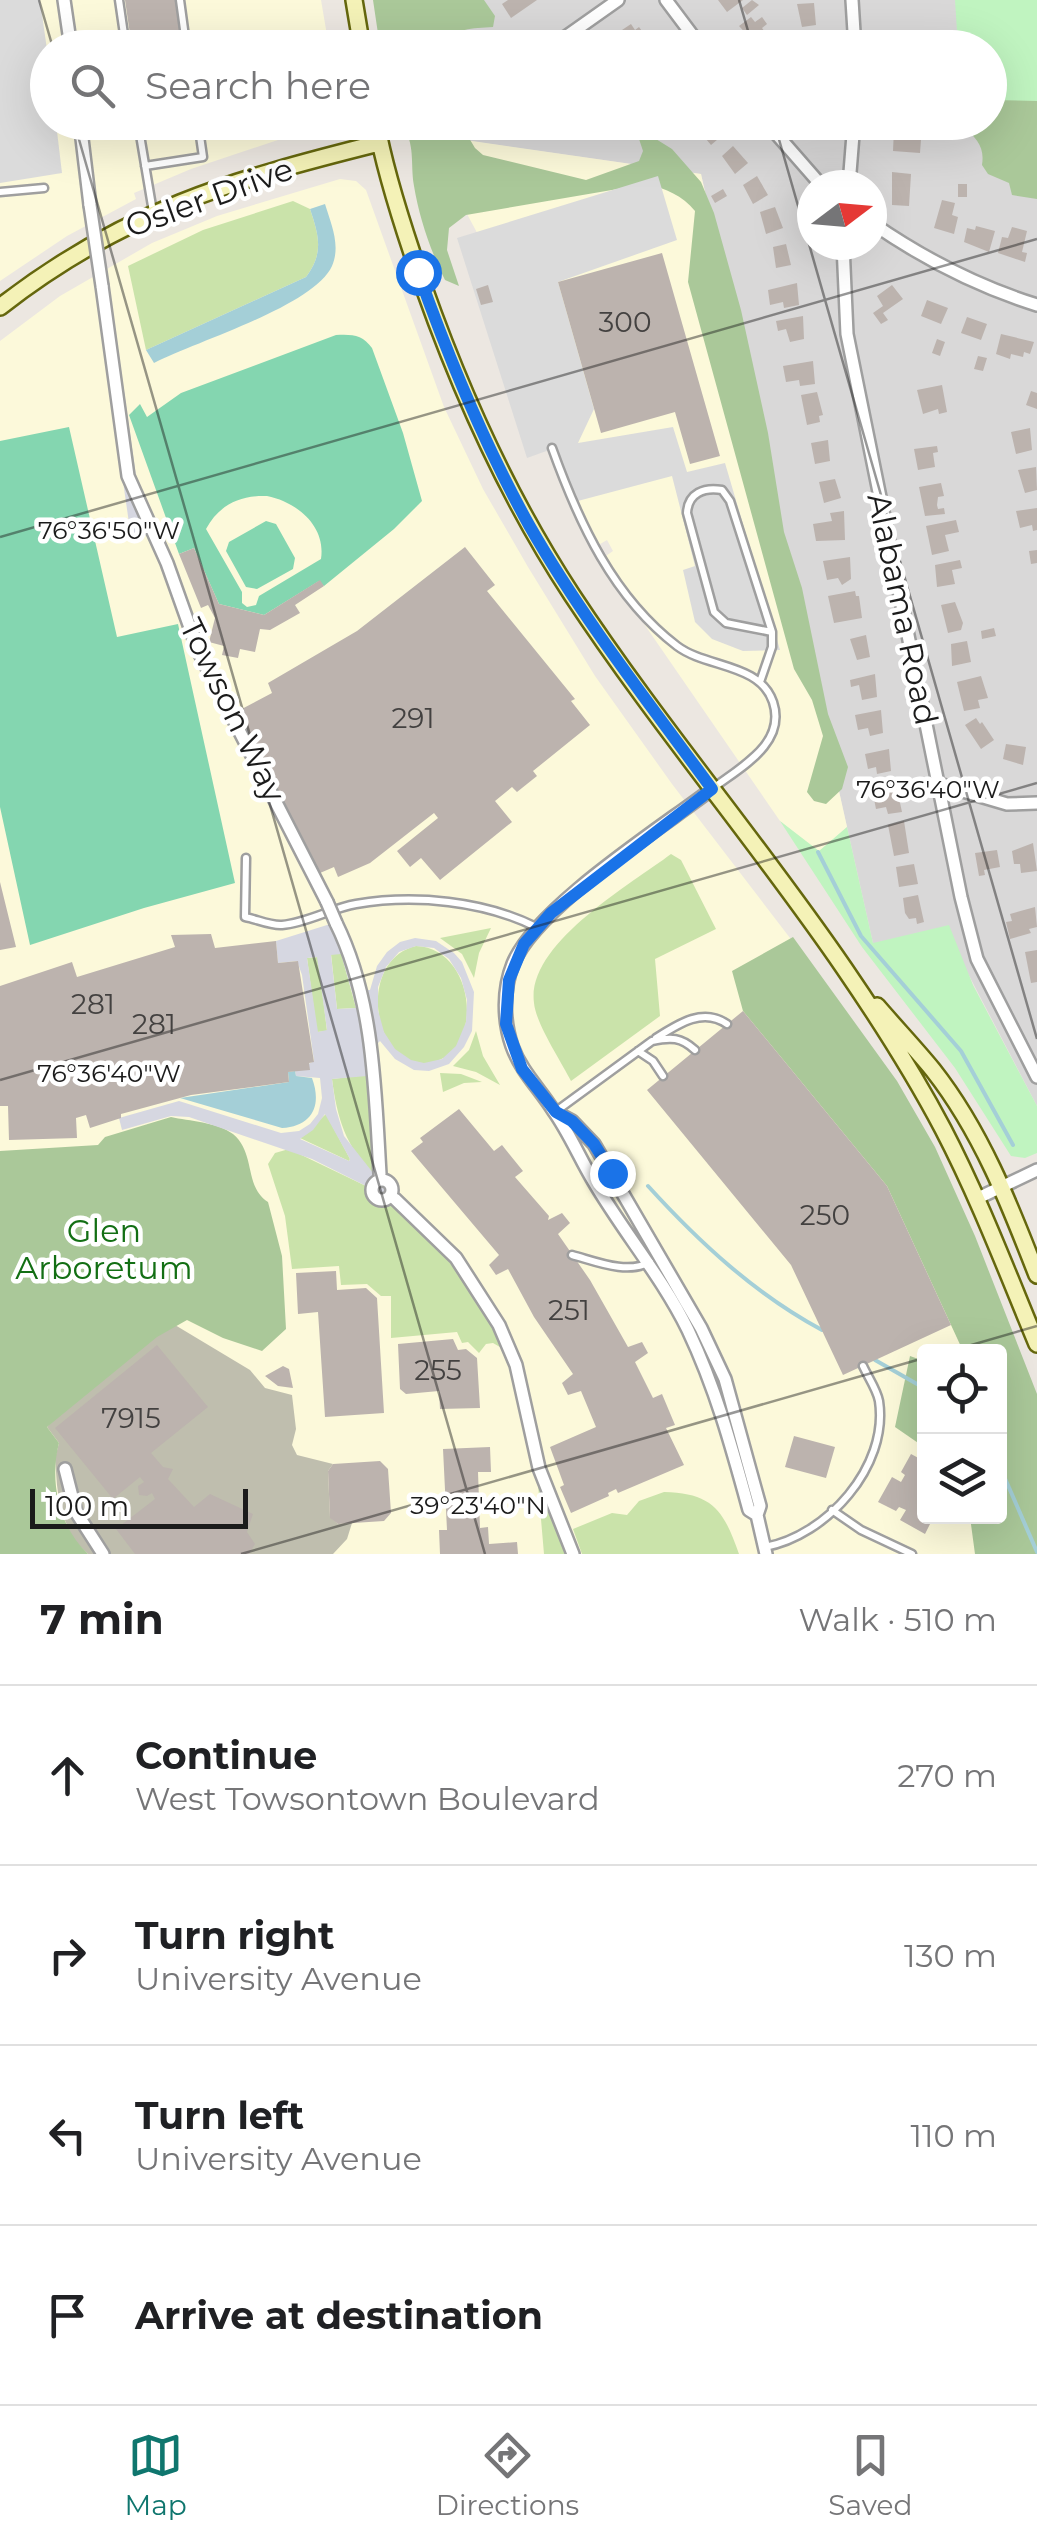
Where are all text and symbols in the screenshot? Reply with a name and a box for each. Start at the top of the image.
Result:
search box [30,30,1007,140]
icon: search [65,58,120,113]
text: Search here [145,62,371,109]
street label: Osler Drive [120,149,298,245]
north arrow [797,170,887,260]
route start [396,250,442,296]
house number: 300 [599,305,651,339]
street label: Alabama Road [859,490,947,728]
text: 76°36'50"W [38,515,180,545]
street label: Towson Way [172,612,294,809]
house number: 291 [391,701,435,735]
text: 76°36'40"W [856,774,1000,804]
house number: 281 [71,987,115,1021]
house number: 281 [132,1007,176,1041]
text: 76°36'40"W [37,1058,181,1088]
route end [590,1151,636,1197]
house number: 250 [800,1198,850,1232]
park label: Glen Arboretum [15,1211,193,1287]
house number: 251 [548,1293,590,1327]
map controls [917,1344,1007,1524]
button: locate [917,1344,1007,1434]
house number: 255 [414,1353,462,1387]
house number: 7915 [101,1401,161,1435]
button: layers [917,1434,1007,1524]
scale bar [30,1484,248,1528]
text: 100 m [45,1489,129,1523]
text: 39°23'40"N [410,1490,546,1520]
text: 7 min [40,1593,164,1645]
text: Walk · 510 m [799,1600,997,1639]
text: Continue [135,1732,317,1779]
icon: ahead [40,1748,95,1803]
text: 270 m [897,1756,997,1795]
text: West Towsontown Boulevard [135,1779,600,1818]
text: Turn right [135,1912,334,1959]
icon: right [40,1928,95,1983]
text: 130 m [904,1936,997,1975]
text: University Avenue [135,1959,422,1998]
text: Turn left [135,2092,304,2139]
icon: left [40,2108,95,2163]
text: 110 m [910,2116,997,2155]
text: University Avenue [135,2139,422,2178]
icon: arrive [40,2288,95,2343]
text: Arrive at destination [135,2292,543,2339]
tab: Map [125,2428,187,2522]
tab: Directions [436,2428,579,2522]
tab: Saved [828,2428,912,2522]

